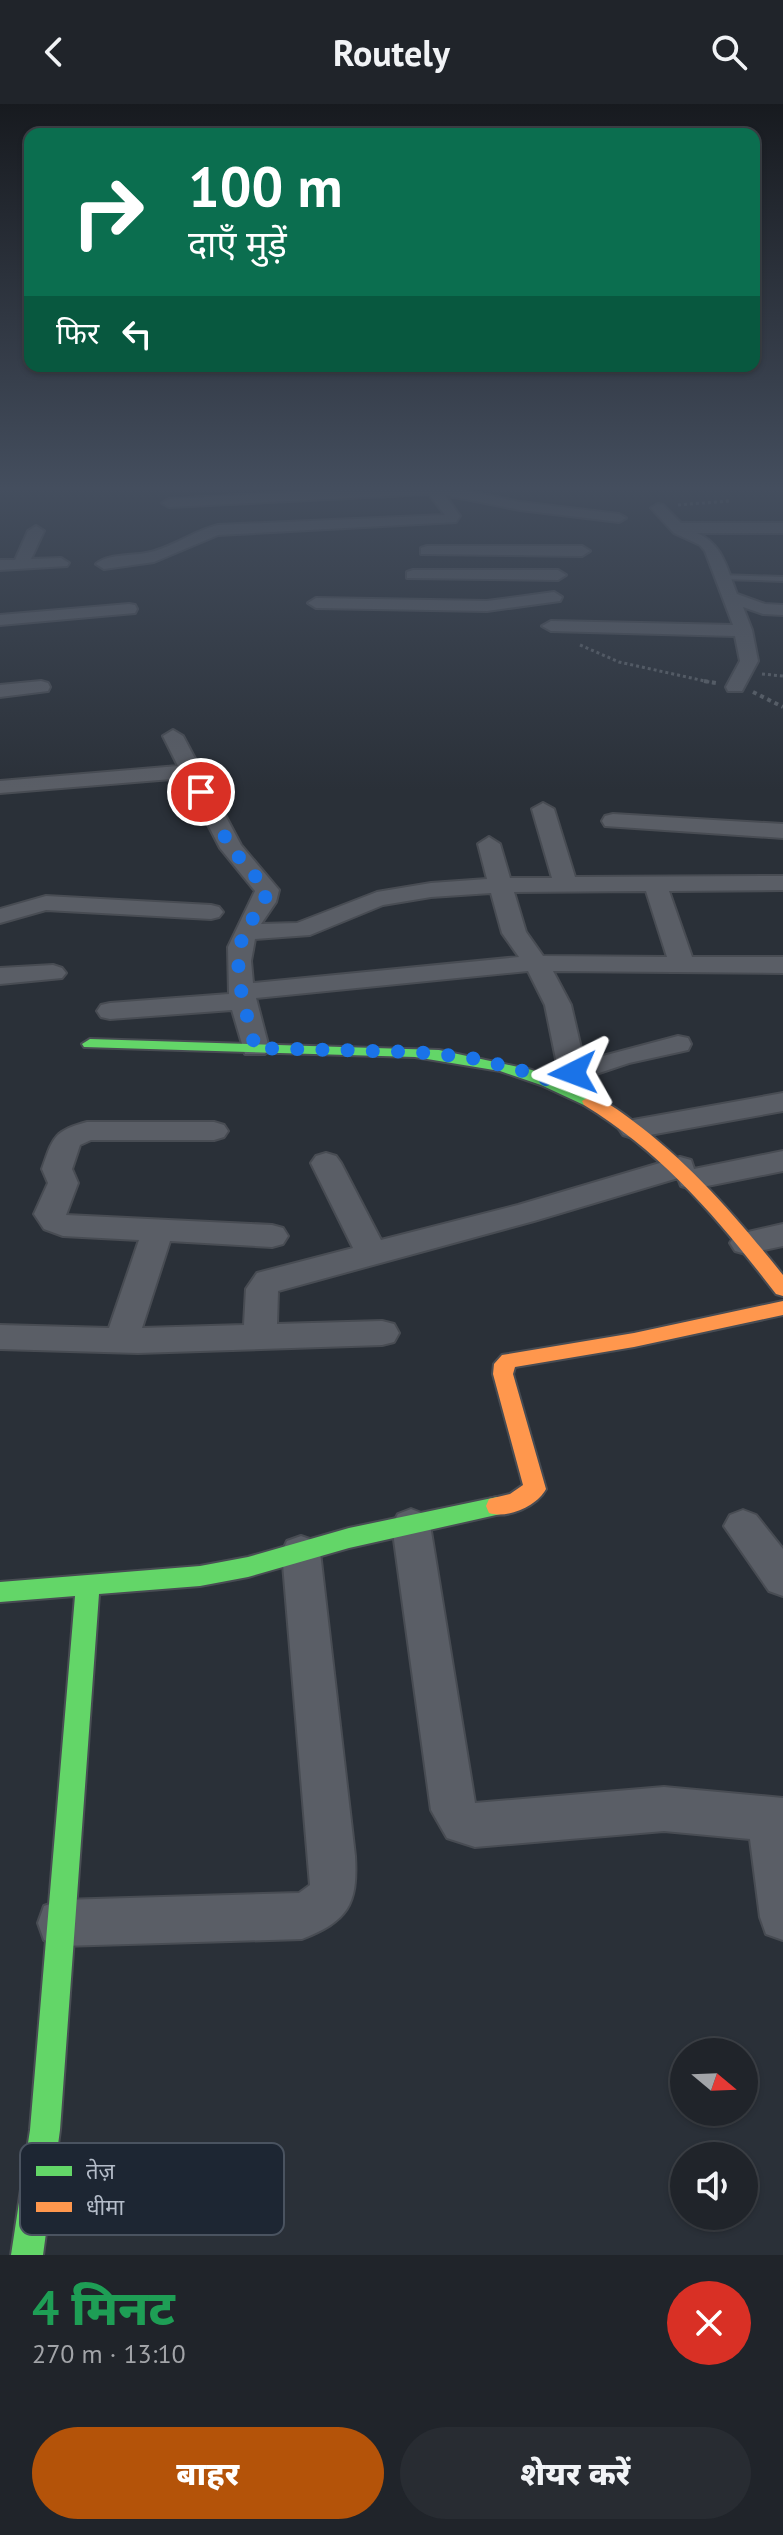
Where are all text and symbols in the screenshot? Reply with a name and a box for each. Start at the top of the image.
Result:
text: Routely [333,29,450,76]
icon: back [32,30,76,74]
icon: search [707,30,751,74]
text: 100 m [188,150,343,222]
icon: right [56,160,160,264]
text: दाएँ मुड़ें [188,220,287,267]
icon: left [115,312,159,356]
text: फिर [56,313,99,352]
pin [167,758,235,826]
icon: arrive [179,770,223,814]
position arrow [531,1031,615,1115]
north arrow [670,2038,758,2126]
map controls [670,2038,758,2230]
button: sound [670,2142,758,2230]
legend [20,2143,284,2235]
text: तेज़ [86,2157,116,2185]
text: धीमा [86,2193,124,2221]
text: 4 मिनट [32,2276,175,2338]
button: close [667,2281,751,2365]
text: 270 m · 13:10 [32,2337,186,2370]
button: बाहर [32,2427,384,2519]
button: शेयर करें [400,2427,751,2519]

